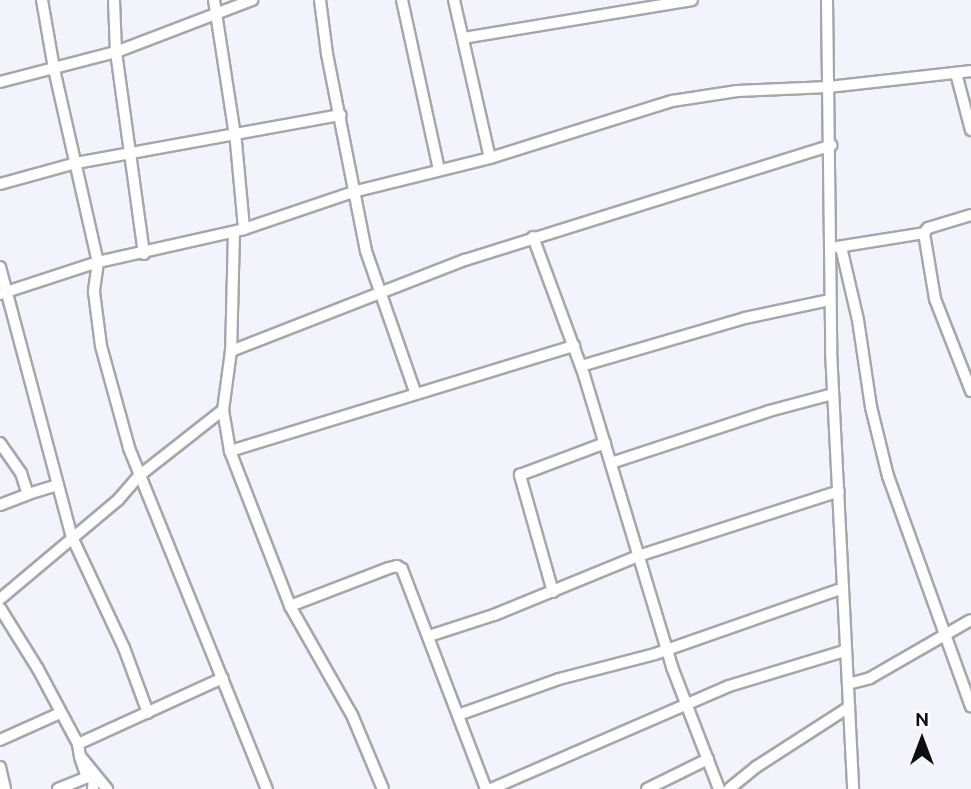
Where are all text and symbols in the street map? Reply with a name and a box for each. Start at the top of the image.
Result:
north arrow [887,705,957,775]
text: N [915,708,929,730]

